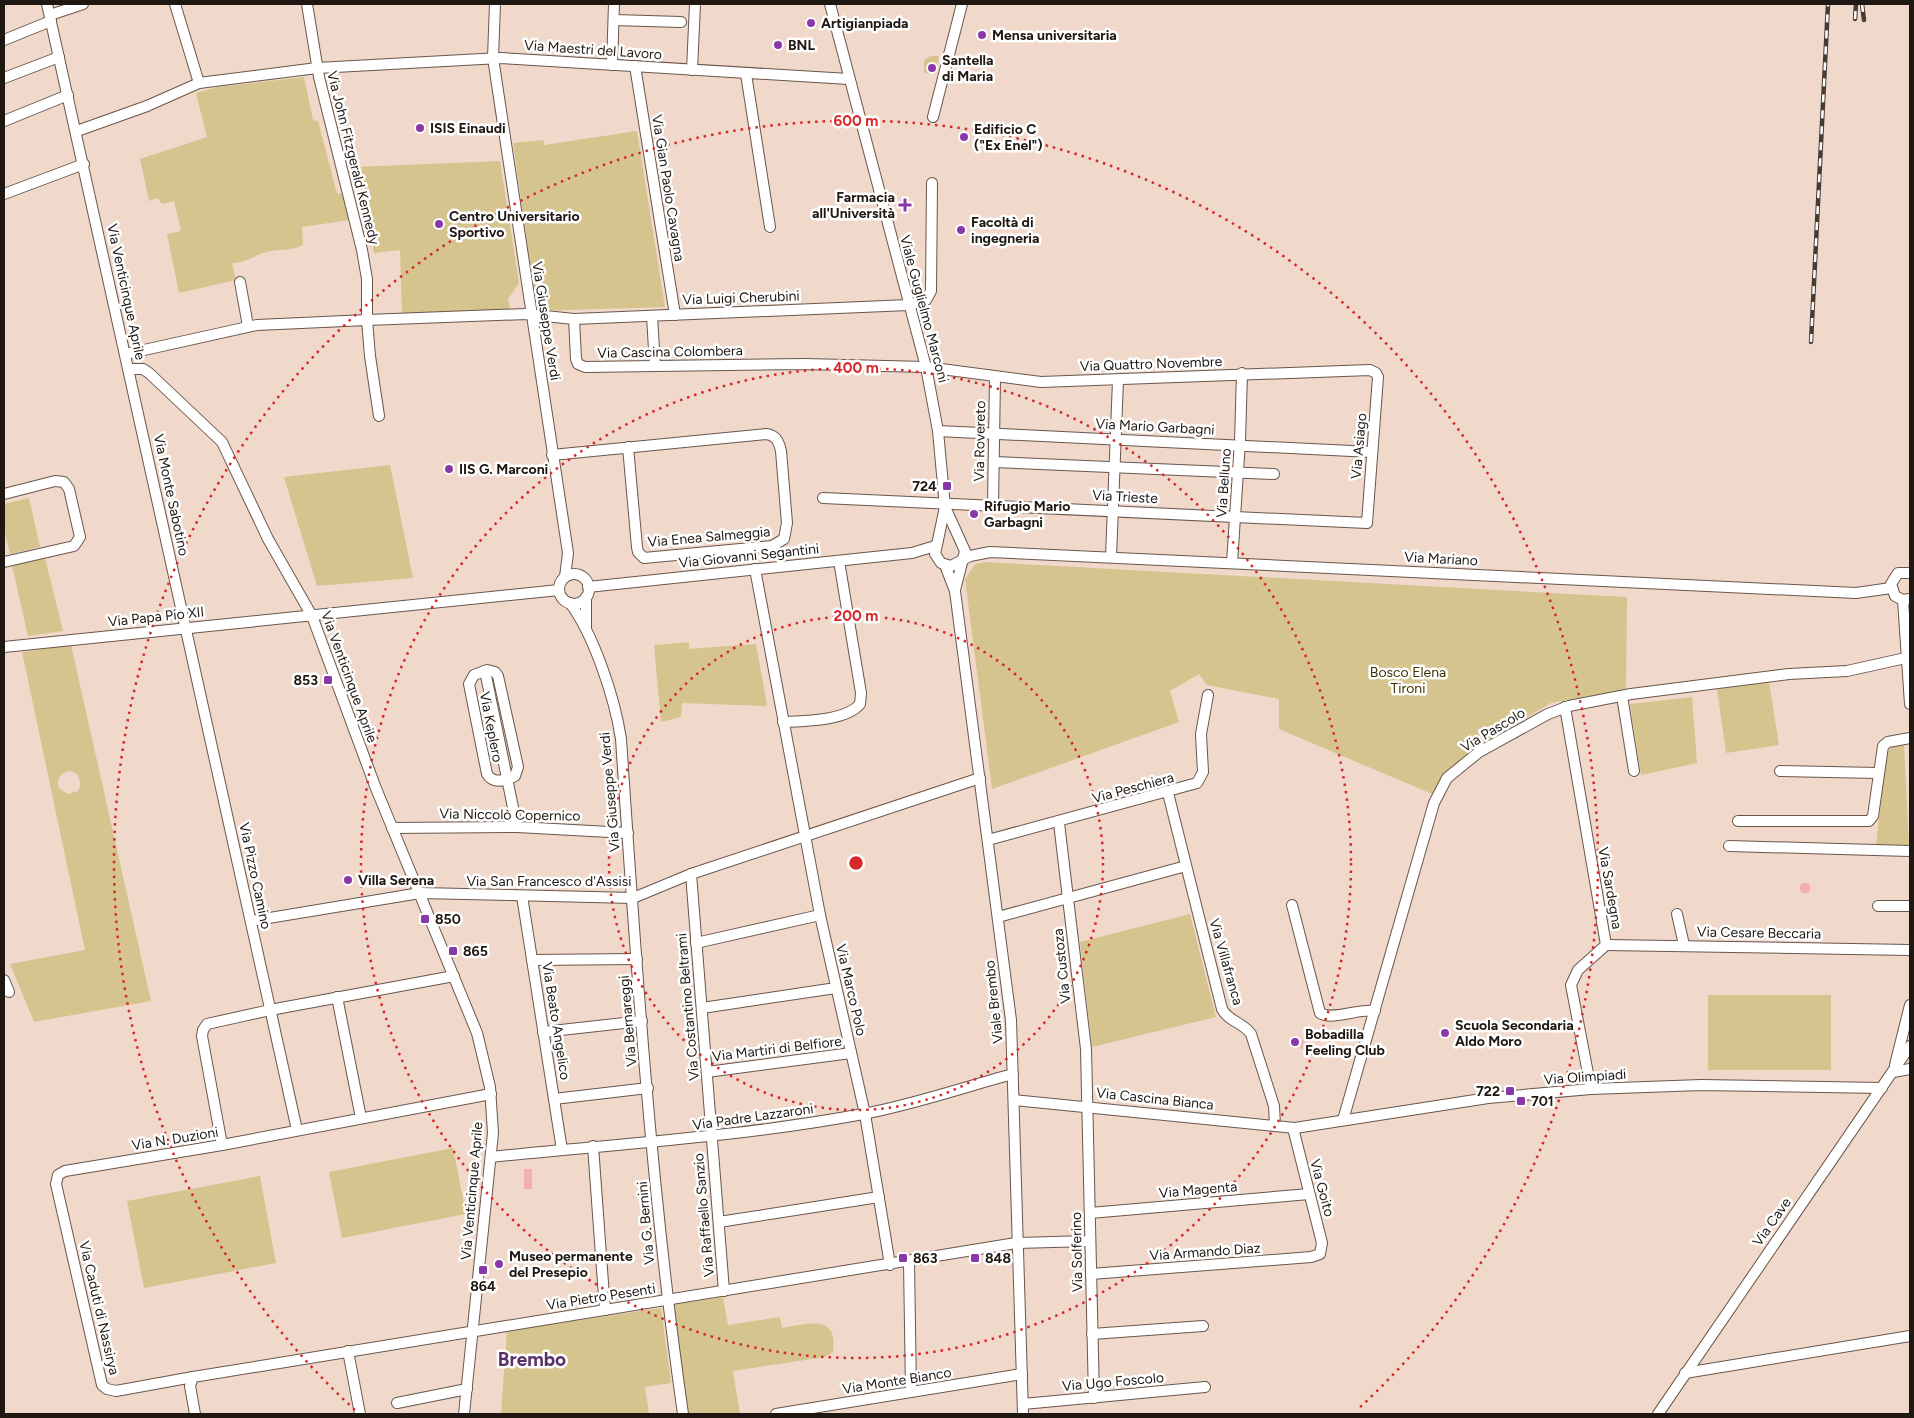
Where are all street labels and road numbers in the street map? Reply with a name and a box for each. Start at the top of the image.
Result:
street label: Via Maestri del Lavoro [523,37,663,63]
street label: Via John Fitzgerald Kennedy [323,69,383,247]
street label: Via Gian Paolo Cavagna [648,113,688,263]
street label: Via Venticinque Aprile [103,222,149,362]
street label: Viale Guglielmo Marconi [896,233,952,385]
street label: Via Giuseppe Verdi [528,260,564,382]
street label: Via Luigi Cherubini [682,287,800,309]
street label: Via Cascina Colombera [597,342,743,362]
street label: Via Quattro Novembre [1080,353,1223,375]
street label: Via Rovereto [971,400,989,482]
street label: Via Asiago [1348,412,1370,480]
street label: Via Mario Garbagni [1095,415,1215,439]
street label: Via Monte Sabotino [150,432,192,558]
street label: Via Belluno [1213,448,1235,518]
street label: Via Trieste [1092,487,1159,507]
street label: Via Enea Salmeggia [647,523,771,551]
street label: Via Giovanni Segantini [678,540,820,572]
street label: Via Mariano [1404,549,1478,569]
street label: Via Papa Pio XII [107,603,205,631]
street label: Via Venticinque Aprile [317,609,381,745]
street label: Via Keplero [476,690,506,764]
street label: Via Pascolo [1458,704,1528,756]
street label: Via Giuseppe Verdi [596,731,624,853]
street label: Via Peschiera [1090,769,1176,807]
street label: Via Niccolò Copernico [439,805,581,825]
street label: Via Pizzo Camino [235,821,275,931]
street label: Via Sardegna [1594,846,1626,930]
street label: Via San Francesco d'Assisi [466,873,632,890]
street label: Via Villafranca [1206,917,1246,1007]
street label: Via Cesare Beccaria [1697,923,1821,943]
street label: Via Custoza [1050,928,1074,1004]
street label: Via Costantino Beltrami [673,933,703,1081]
street label: Via Marco Polo [832,942,870,1038]
street label: Viale Brembo [981,960,1007,1044]
street label: Via Beato Angelico [538,961,574,1081]
street label: Via Bernareggi [616,975,640,1067]
street label: Via Martiri di Belfiore [711,1033,843,1065]
street label: Via Olimpiadi [1543,1066,1627,1088]
street label: Via Cascina Bianca [1095,1084,1215,1114]
street label: Via Padre Lazzaroni [691,1100,815,1134]
street label: Via Venticinque Aprile [457,1121,487,1261]
street label: Via N. Duzioni [130,1124,220,1154]
street label: Via Raffaello Sanzio [690,1152,718,1278]
street label: Via Goito [1306,1157,1338,1219]
street label: Via Magenta [1158,1178,1238,1202]
street label: Via G. Bernini [634,1181,658,1265]
street label: Via Cave [1749,1194,1795,1250]
street label: Via Solferino [1068,1212,1086,1292]
street label: Via Caduti di Nassirya [75,1239,123,1377]
street label: Via Armando Diaz [1149,1240,1261,1264]
street label: Via Pietro Pesenti [545,1280,657,1314]
street label: Via Monte Bianco [841,1364,953,1398]
street label: Via Ugo Foscolo [1061,1369,1165,1395]

